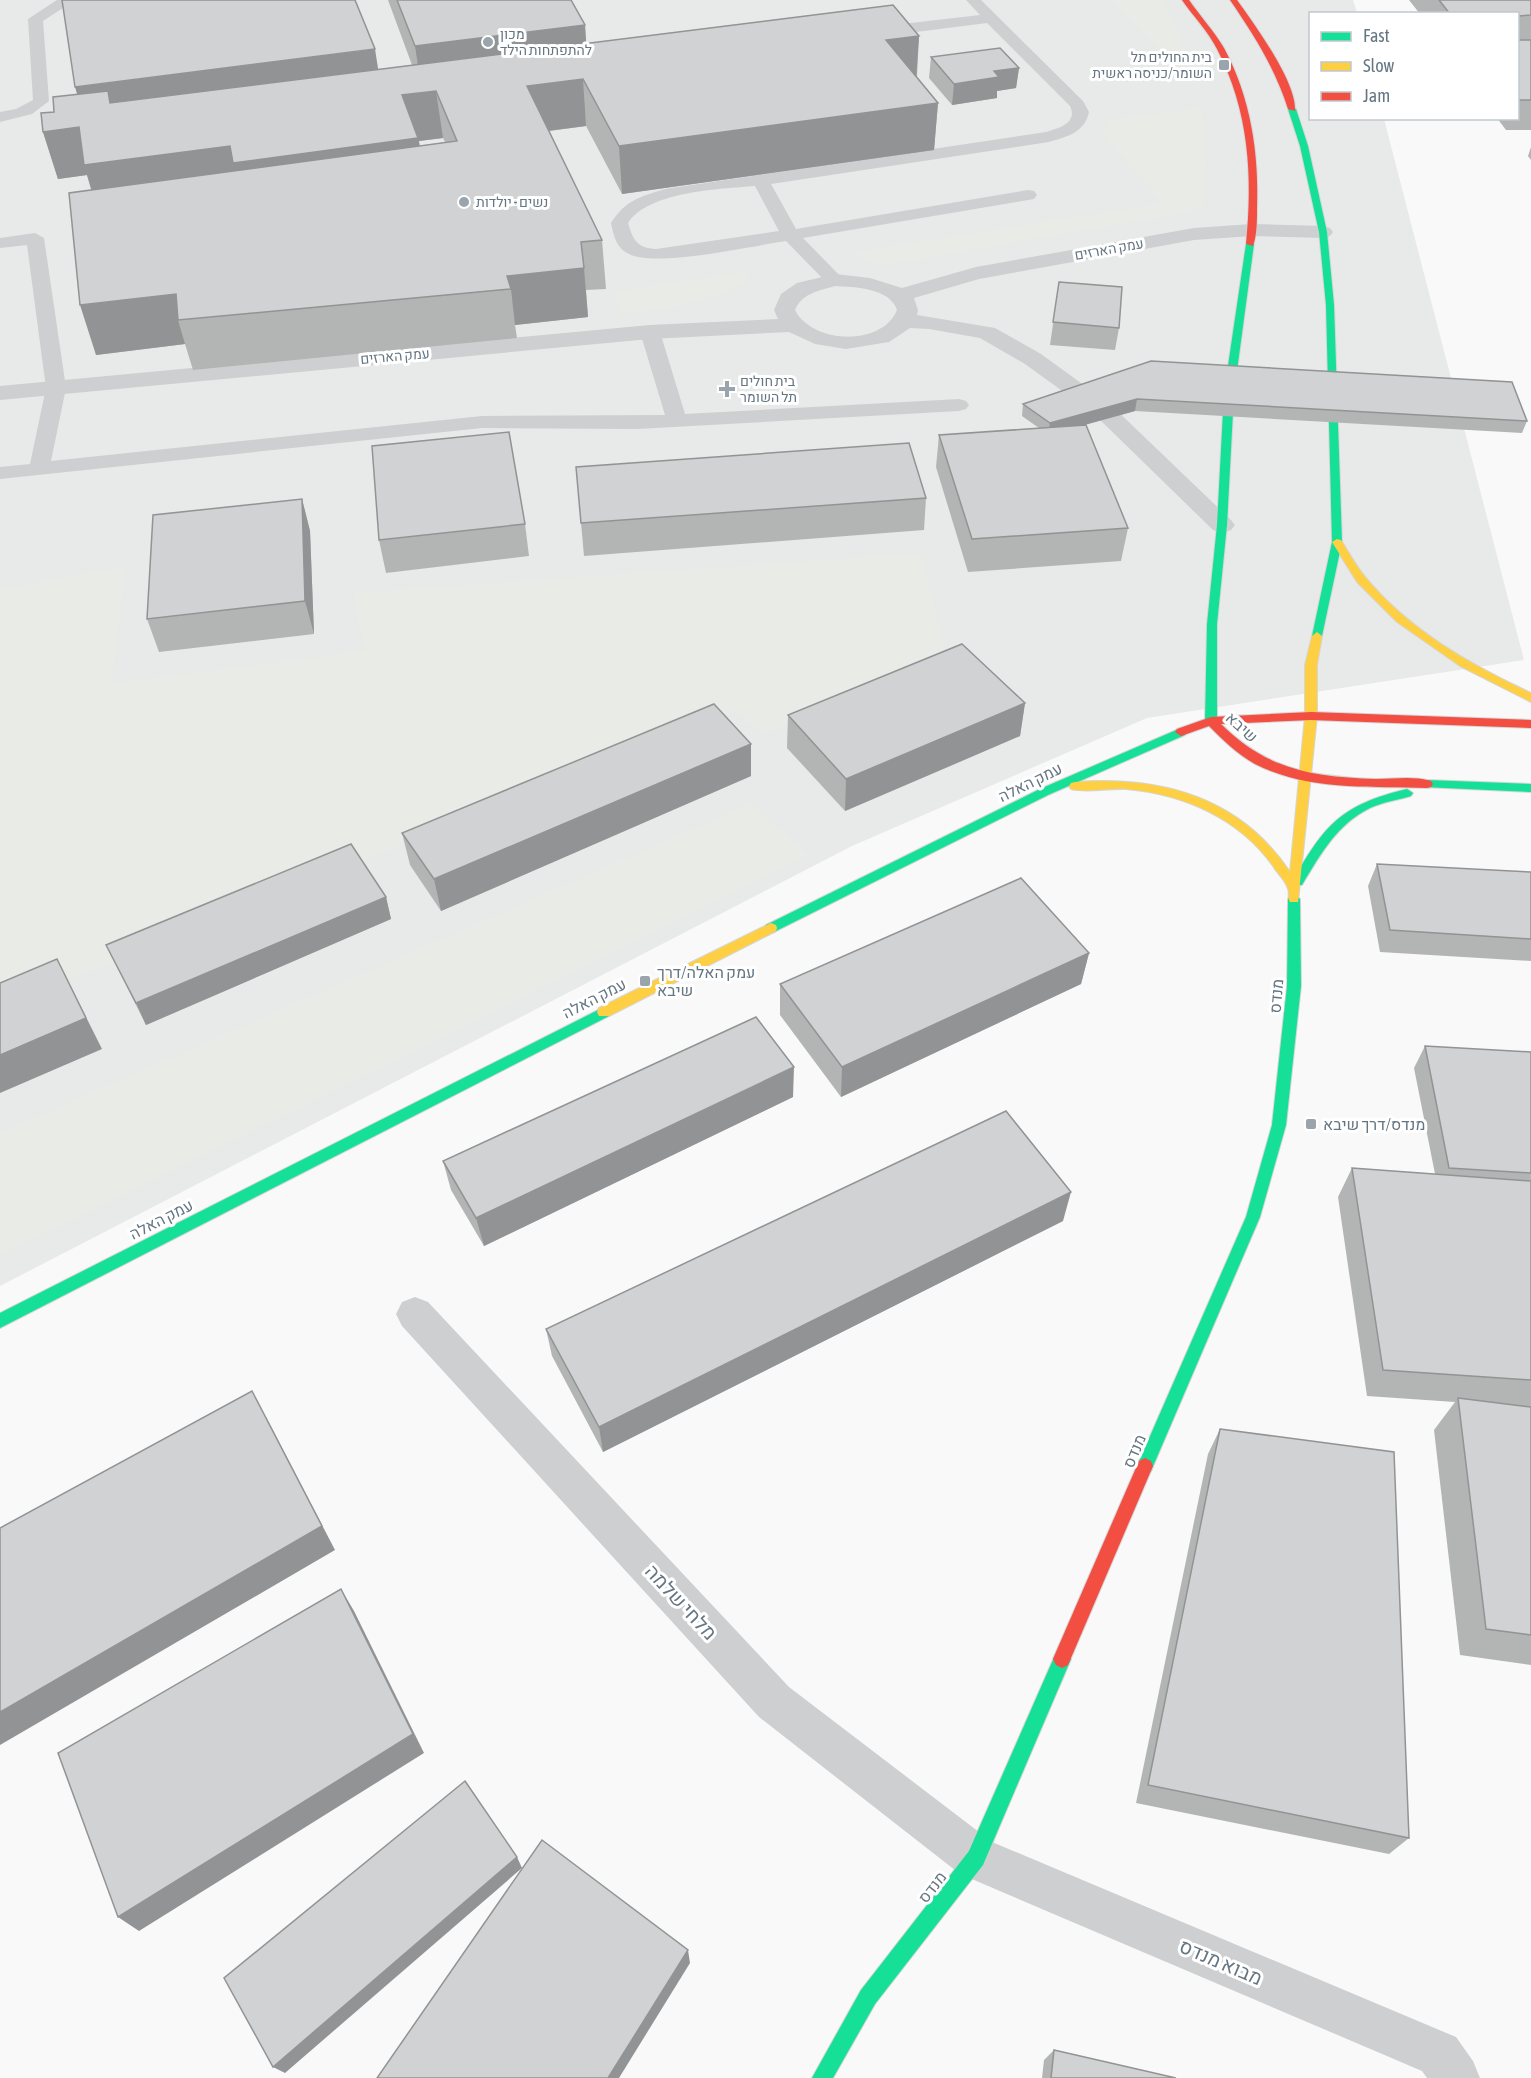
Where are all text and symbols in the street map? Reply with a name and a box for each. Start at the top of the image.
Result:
legend [1309,12,1519,120]
text: Fast [1363,25,1390,46]
place label: מכון להתפתחות הילד [500,26,592,58]
marker: מכון להתפתחות הילד [481,35,495,49]
place label: בית החולים תל השומר/כניסה ראשית [1092,49,1213,81]
text: Slow [1363,55,1394,76]
marker: בית החולים תל השומר/כניסה ראשית [1217,58,1231,72]
text: Jam [1363,85,1390,106]
place label: נשים - יולדות [476,194,548,210]
marker: נשים - יולדות [457,195,471,209]
street label: עמק הארזים [1073,235,1145,263]
street label: עמק הארזים [360,345,430,367]
place label: בית חולים תל השומר [740,373,797,405]
marker: בית חולים תל השומר [718,380,736,398]
street label: שיבא [1223,708,1261,746]
street label: עמק האלה [995,759,1065,805]
place label: עמק האלה/דרך שיבא [657,963,755,999]
street label: עמק האלה [559,974,629,1022]
marker: עמק האלה/דרך שיבא [638,974,652,988]
street label: מנדס [1266,978,1286,1014]
place label: מנדס/דרך שיבא [1323,1115,1425,1133]
marker: מנדס/דרך שיבא [1304,1117,1318,1131]
street label: עמק האלה [126,1195,196,1243]
street label: מנדס [1119,1432,1149,1470]
street label: מלחי שלמה [641,1559,722,1644]
street label: מנדס [914,1868,950,1906]
street label: מבוא מנדס [1176,1934,1266,1989]

